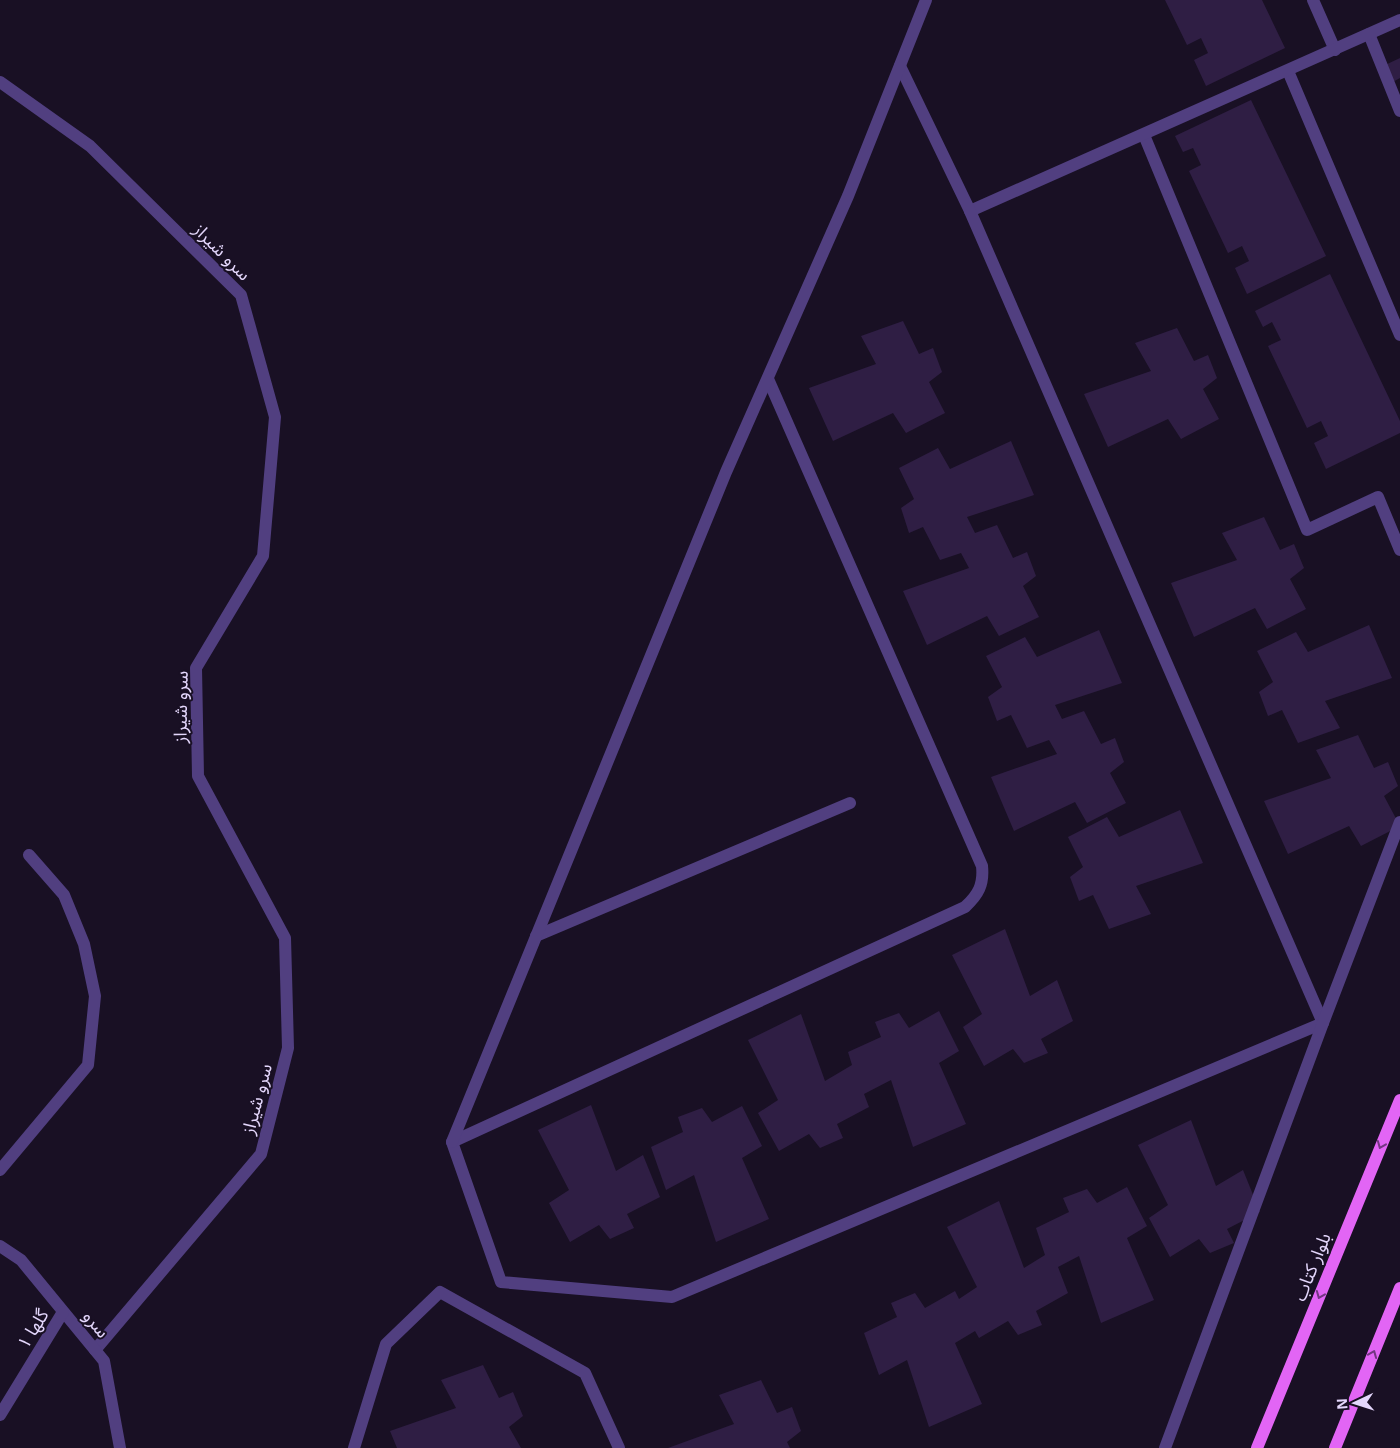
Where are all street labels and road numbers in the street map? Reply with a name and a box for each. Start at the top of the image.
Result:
street label: سرو شیراز [188,217,257,285]
street label: سرو شیراز [167,671,193,744]
street label: سرو شیراز [235,1061,277,1138]
street label: بلوار کتاب [1287,1229,1336,1304]
street label: گلها ۱ [11,1304,54,1353]
street label: سرو [78,1304,115,1342]

